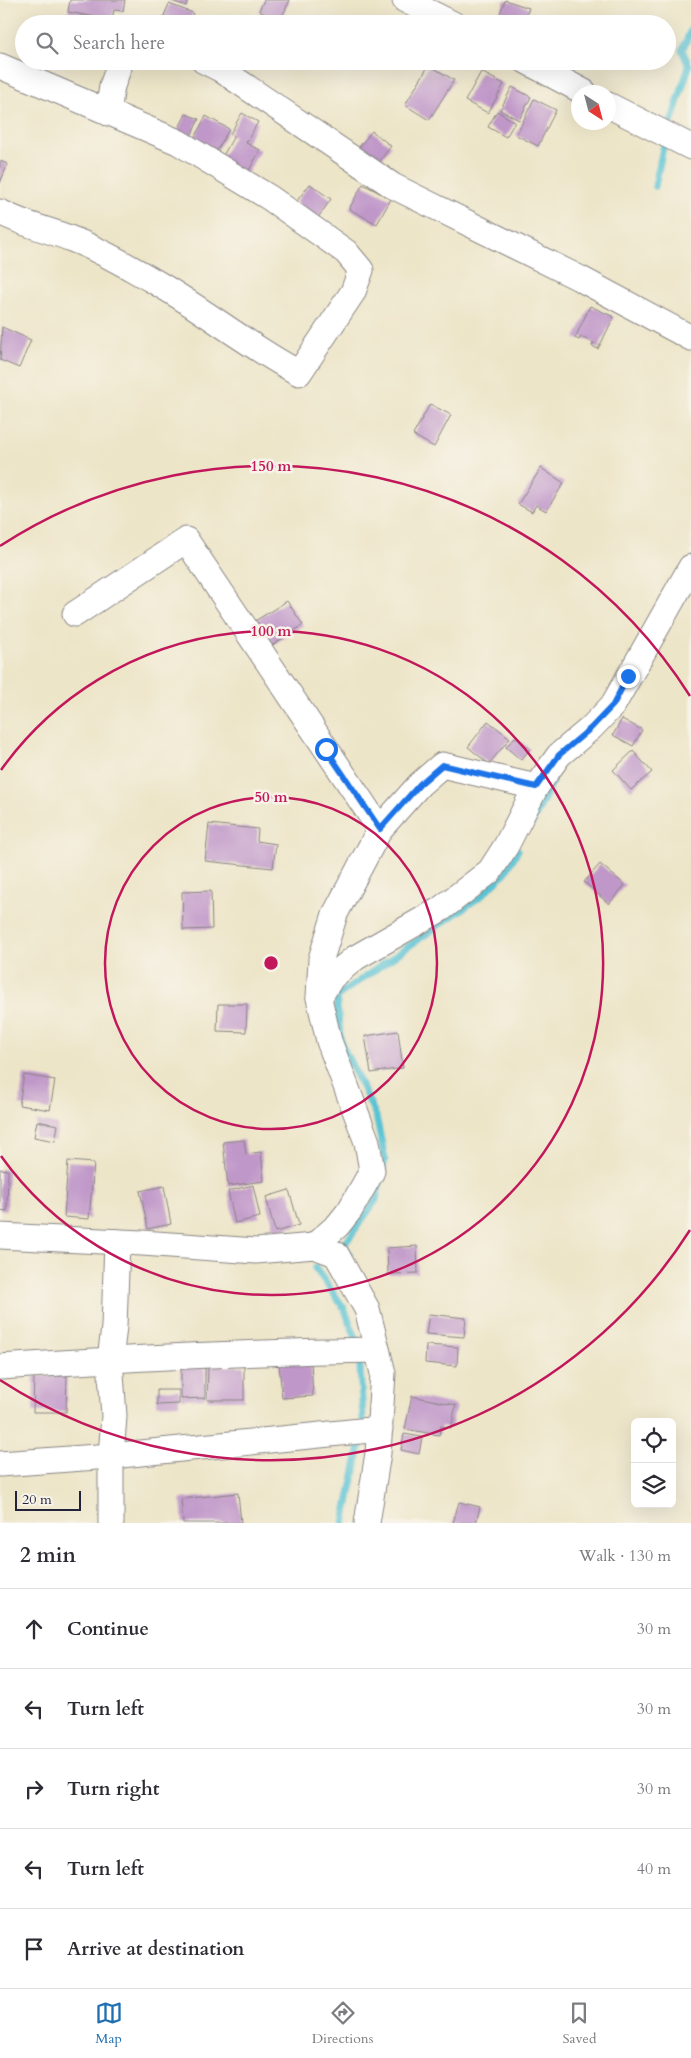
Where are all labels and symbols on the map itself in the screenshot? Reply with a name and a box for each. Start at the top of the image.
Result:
north arrow [571,85,616,130]
text: 150 m [251,456,292,476]
text: 100 m [251,621,292,641]
route end [617,665,640,688]
route start [315,738,338,761]
text: 50 m [254,787,288,807]
centre of rings [262,954,280,972]
scale bar [15,1488,81,1511]

